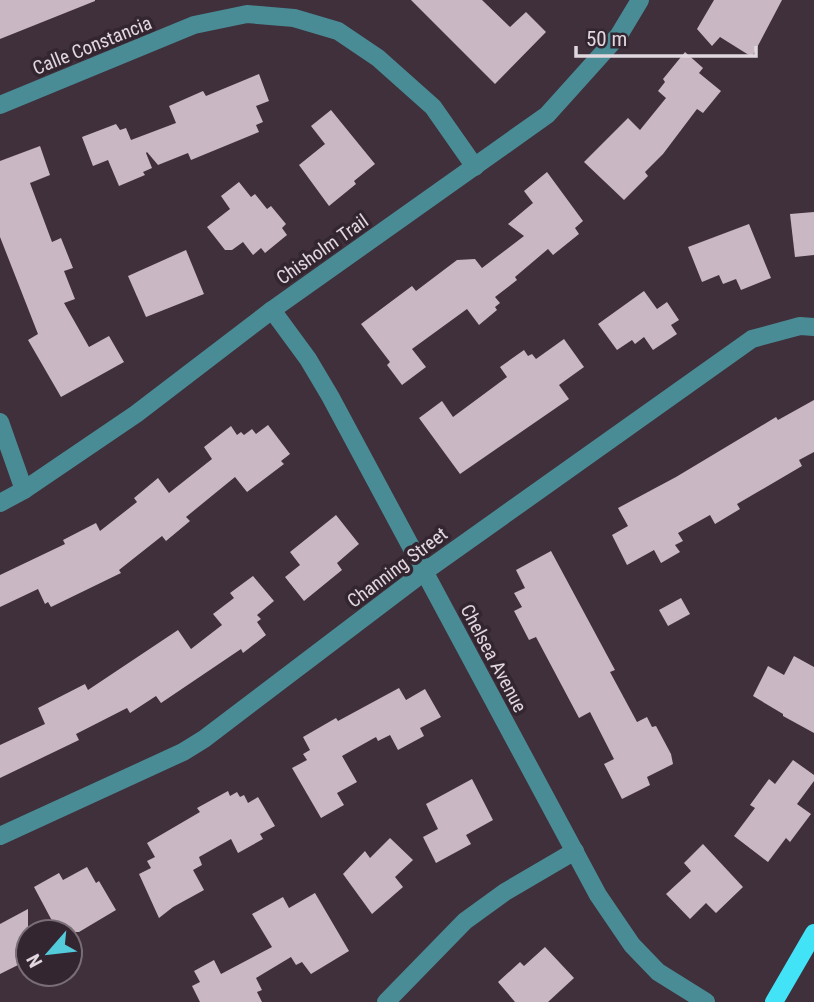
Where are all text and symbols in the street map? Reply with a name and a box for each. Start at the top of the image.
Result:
street label: Calle Constancia [29,11,155,80]
scale bar [576,14,756,58]
text: 50 m [586,27,627,51]
street label: Chisholm Trail [272,209,373,289]
street label: Channing Street [343,522,452,612]
street label: Chelsea Avenue [455,600,532,716]
north arrow [14,918,84,988]
text: N [22,950,47,971]

